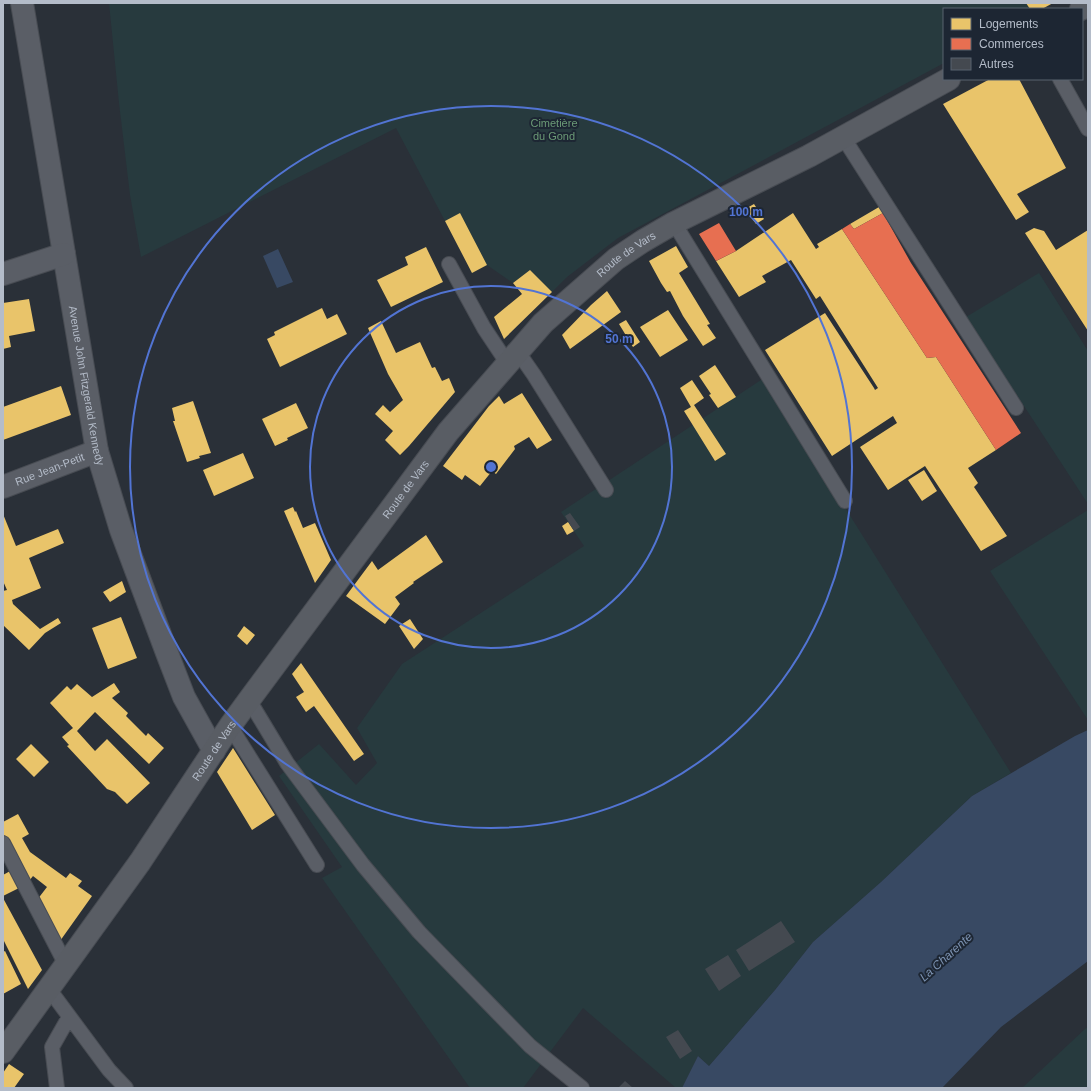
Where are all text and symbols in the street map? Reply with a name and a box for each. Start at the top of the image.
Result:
legend [943,8,1083,80]
text: Logements [979,17,1038,31]
text: Commerces [979,37,1044,51]
text: Autres [979,57,1014,71]
park label: Cimetière du Gond [530,117,578,142]
text: 100 m [729,205,763,219]
street label: Route de Vars [594,229,658,279]
street label: Avenue John Fitzgerald Kennedy [67,305,107,467]
text: 50 m [605,332,633,346]
street label: Rue Jean-Petit [14,450,86,488]
street label: Route de Vars [380,457,431,521]
centre of rings [484,460,498,474]
street label: Route de Vars [190,718,238,783]
water label: La Charente [917,929,975,984]

